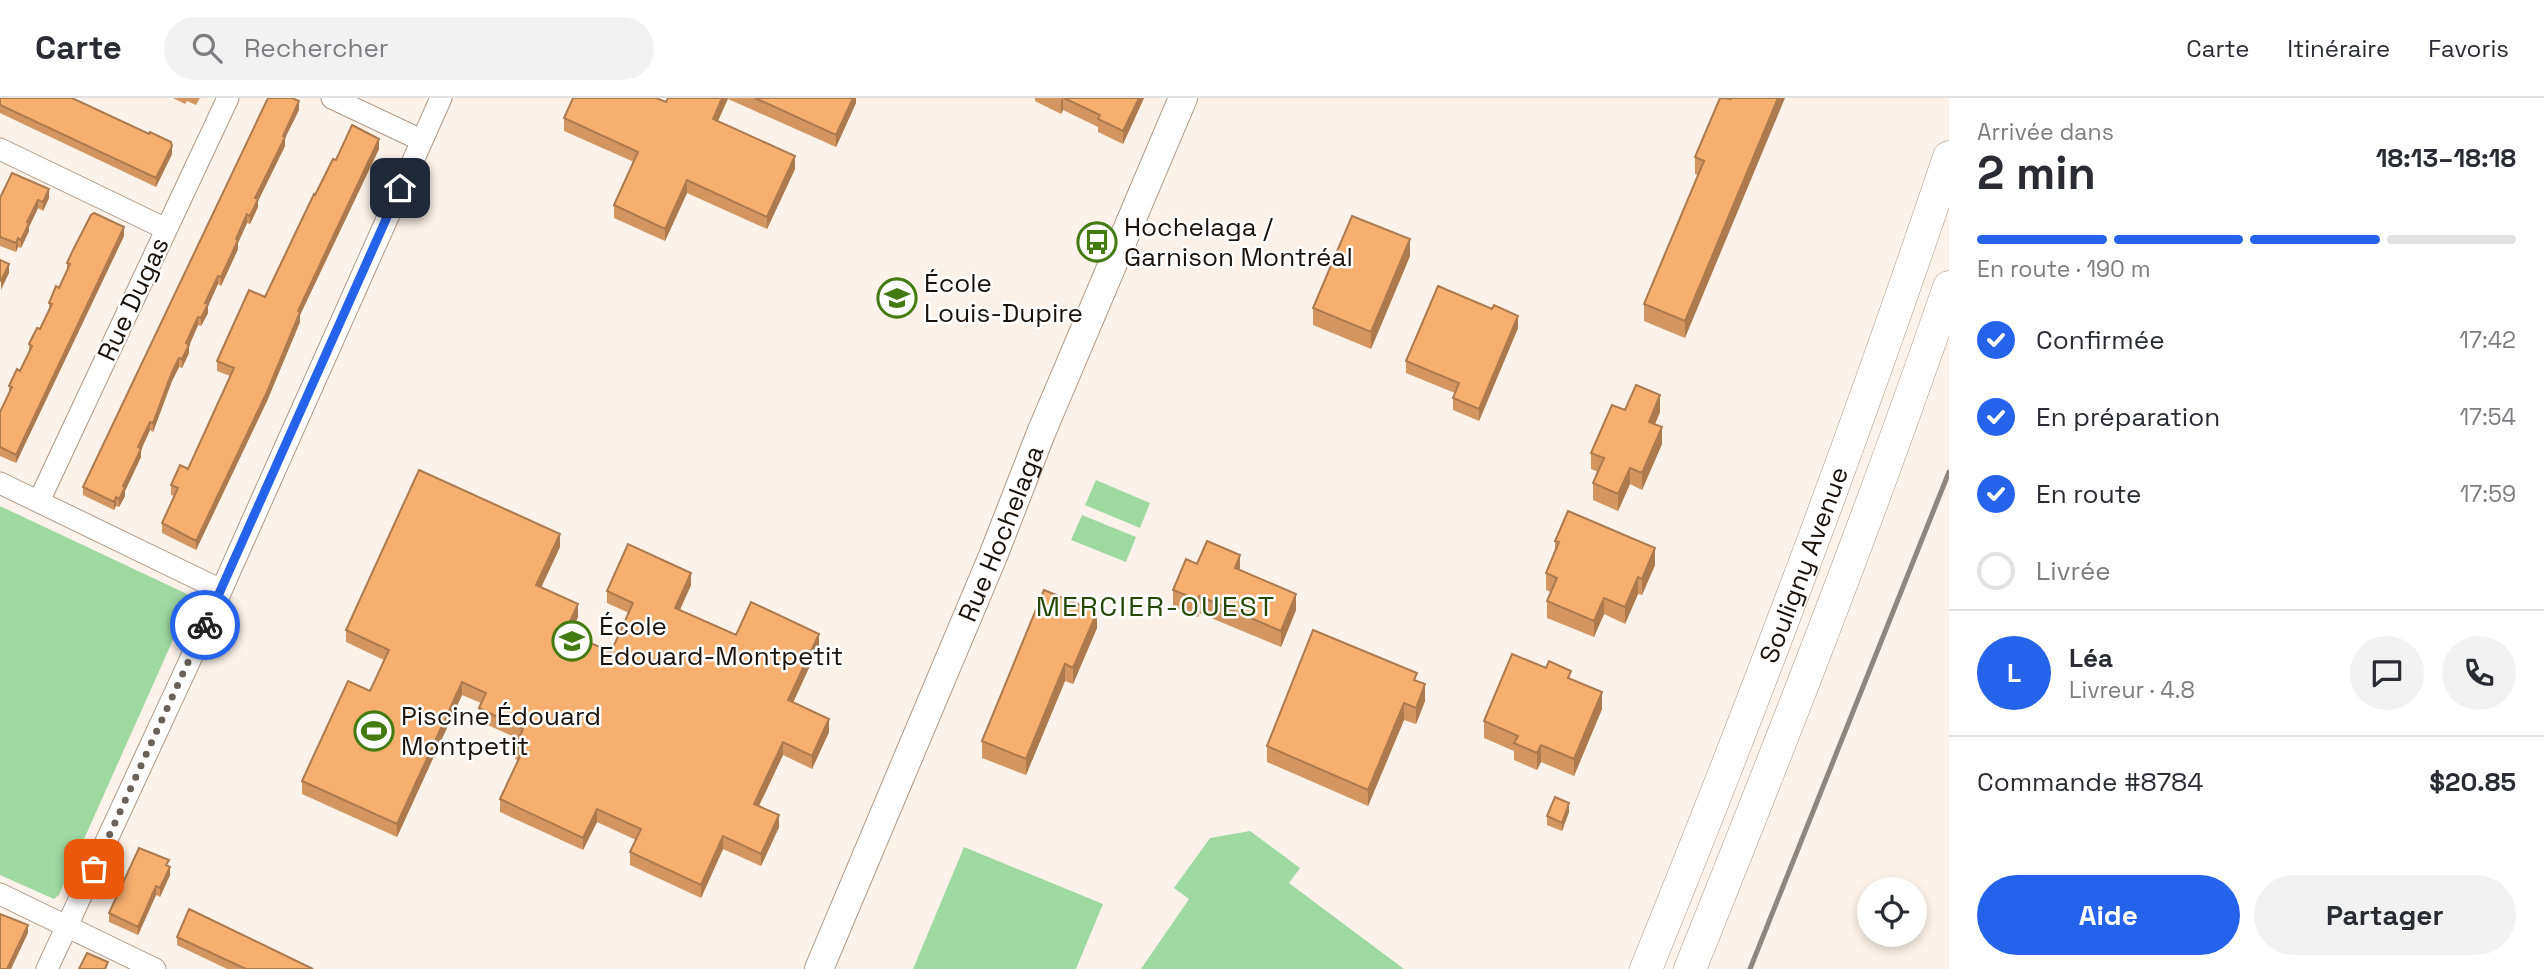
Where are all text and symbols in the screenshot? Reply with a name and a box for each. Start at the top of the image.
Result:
search box [164,17,654,80]
text: Carte [35,27,122,69]
icon: search [188,29,226,67]
text: Rechercher [244,31,389,65]
text: Carte [2186,33,2249,64]
text: Itinéraire [2287,33,2390,64]
text: Favoris [2428,33,2509,64]
text: Arrivée dans [1977,117,2114,147]
text: 18:13–18:18 [2376,141,2516,175]
text: 2 min [1977,144,2096,202]
pin [370,158,430,218]
icon: home [381,169,419,207]
place label: Hochelaga / Garnison Montréal [1124,210,1353,274]
bus stop icon: Hochelaga / Garnison Montréal [1076,221,1118,263]
street label: Rue Dugas [90,232,176,366]
text: En route · 190 m [1977,254,2151,284]
place label: École Louis-Dupire [924,266,1083,330]
school or university icon: École Louis-Dupire [876,277,918,319]
icon: check [1977,321,2015,359]
text: Confirmée [2036,323,2165,357]
text: 17:42 [2459,325,2516,355]
icon: check [1977,398,2015,436]
text: En préparation [2036,400,2220,434]
text: 17:54 [2459,402,2516,432]
street label: Rue Hochelaga [950,440,1052,627]
street label: Souligny Avenue [1751,462,1856,668]
icon: check [1977,475,2015,513]
text: En route [2036,477,2141,511]
text: 17:59 [2460,479,2516,509]
text: Livrée [2036,554,2111,588]
district label: MERCIER-OUEST [1036,588,1276,624]
courier [170,590,240,660]
icon: bike [186,606,224,644]
place label: École Edouard-Montpetit [599,609,843,673]
school or university icon: École Edouard-Montpetit [551,620,593,662]
button: chat [2350,636,2424,710]
button: phone [2442,636,2516,710]
text: Léa [2069,641,2113,675]
text: L [2007,656,2021,690]
text: Livreur · 4.8 [2069,675,2195,705]
place label: Piscine Édouard Montpetit [401,699,601,763]
sports icon: Piscine Édouard Montpetit [353,710,395,752]
text: Commande #8784 [1977,765,2203,799]
text: $20.85 [2429,765,2516,799]
pin [64,839,124,899]
icon: bag [75,850,113,888]
button: Aide [1977,875,2240,955]
button: Partager [2254,875,2516,955]
map controls [1857,877,1927,947]
button: locate [1857,877,1927,947]

